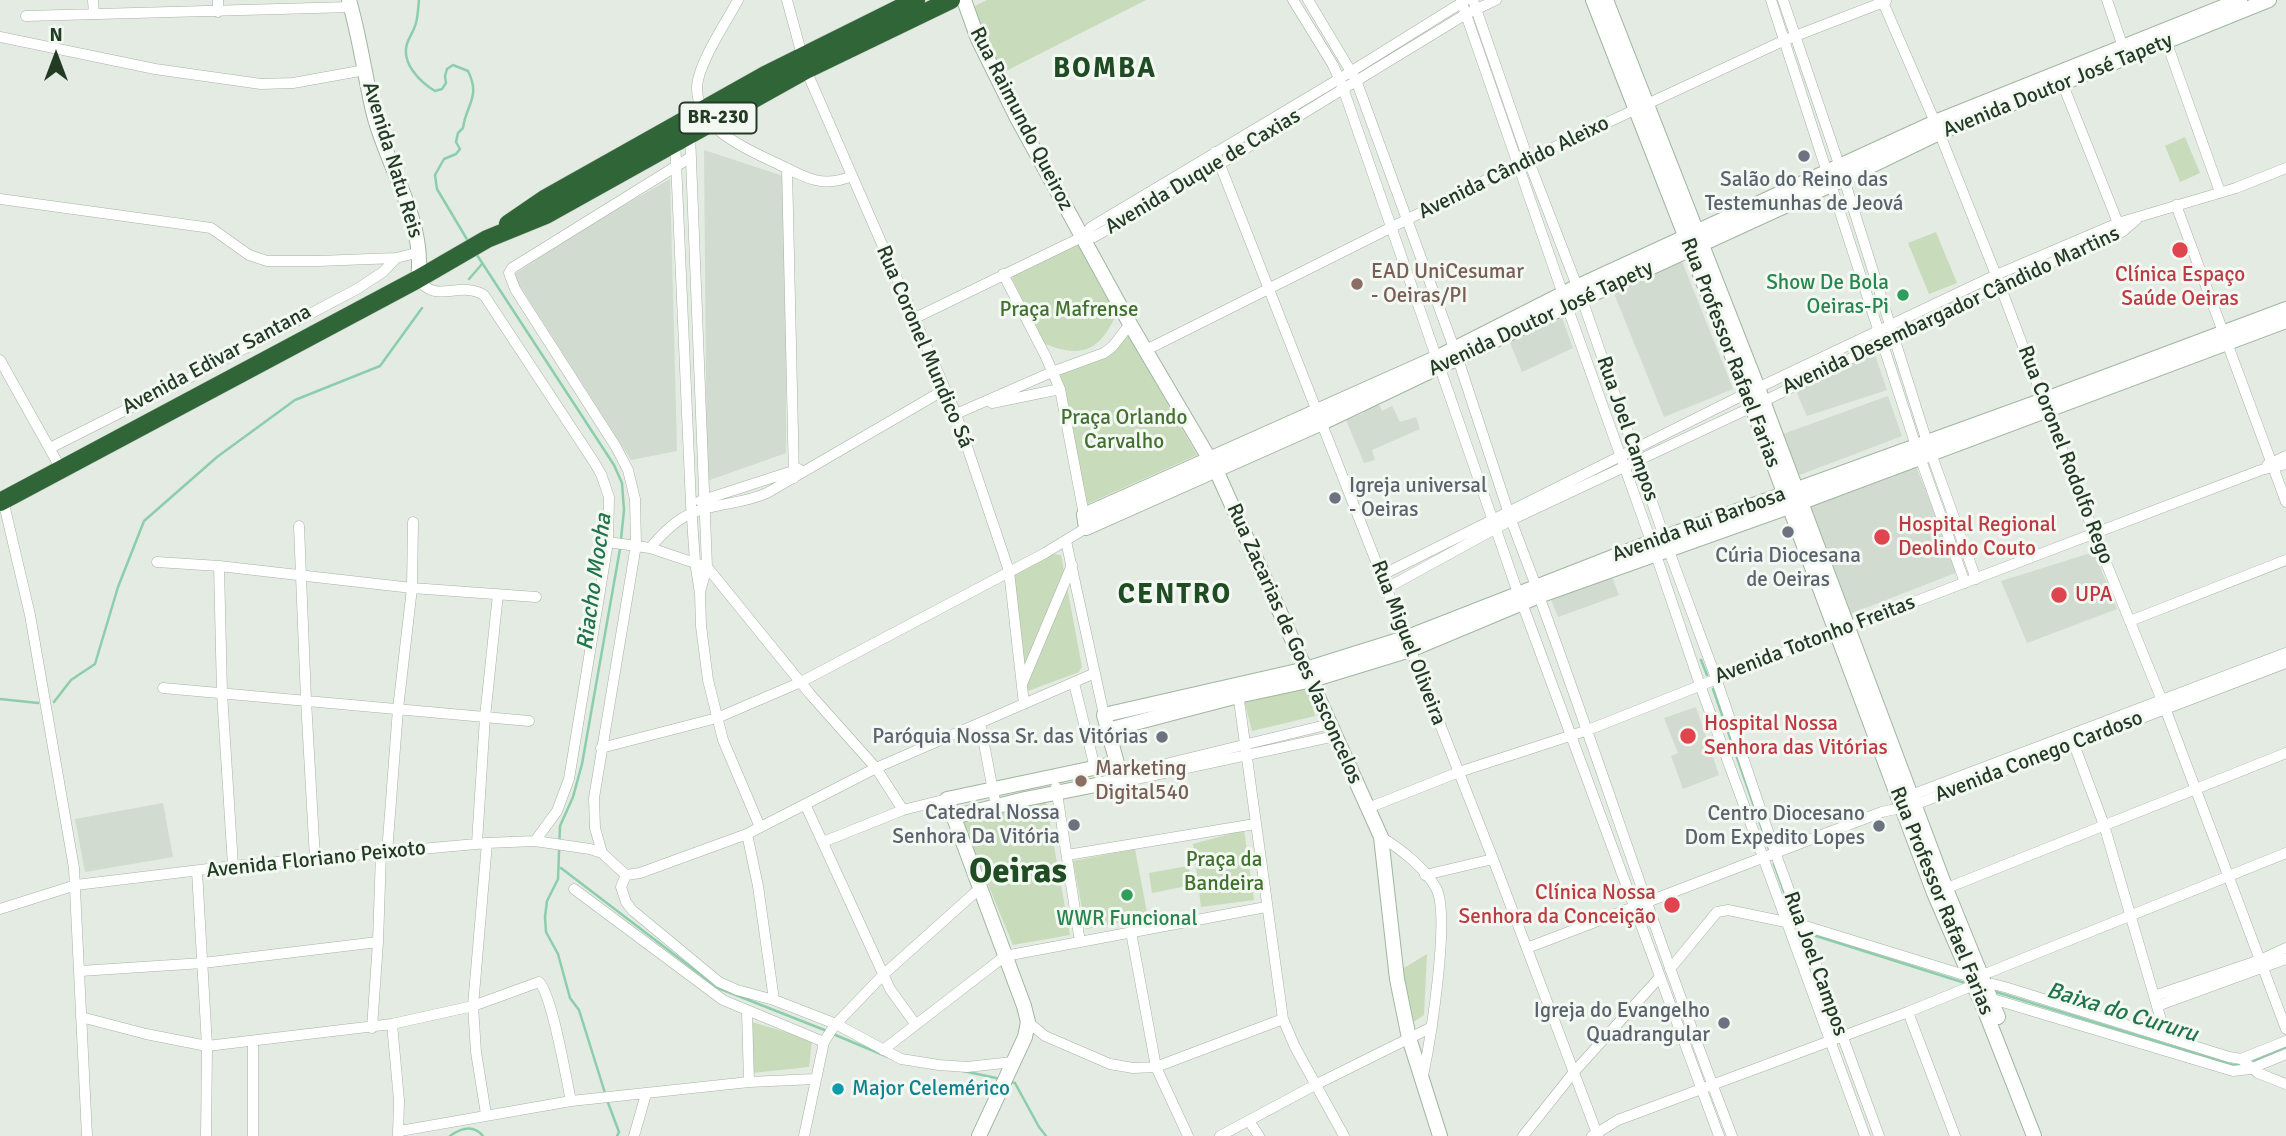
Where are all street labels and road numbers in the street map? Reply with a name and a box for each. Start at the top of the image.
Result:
street label: Rua Raimundo Queiroz [964,23,1078,215]
street label: Avenida Doutor José Tapety [1940,28,2176,144]
street label: Avenida Natu Reis [356,79,428,241]
road number: BR-230 [680,102,756,134]
street label: Avenida Duque de Caxias [1101,104,1305,240]
street label: Avenida Cândido Aleixo [1415,111,1613,225]
street label: Avenida Desembargador Cândido Martins [1778,222,2124,400]
street label: Rua Professor Rafael Farias [1674,235,1786,471]
street label: Rua Coronel Mundico Sá [870,242,978,452]
street label: Avenida Doutor José Tapety [1425,256,1657,382]
street label: Avenida Edivar Santana [118,299,316,421]
street label: Rua Coronel Rodolfo Rego [2012,342,2118,568]
street label: Rua Joel Campos [1590,353,1664,505]
street label: Avenida Rui Barbosa [1609,482,1789,568]
street label: Rua Zacarias de Goes Vasconcelos [1221,500,1367,788]
street label: Rua Miguel Oliveira [1365,557,1451,729]
street label: Avenida Totonho Freitas [1711,590,1919,690]
street label: Avenida Conego Cardoso [1931,706,2147,808]
street label: Rua Professor Rafael Farias [1884,783,1998,1019]
street label: Avenida Floriano Peixoto [205,836,427,884]
street label: Rua Joel Campos [1777,888,1853,1040]

